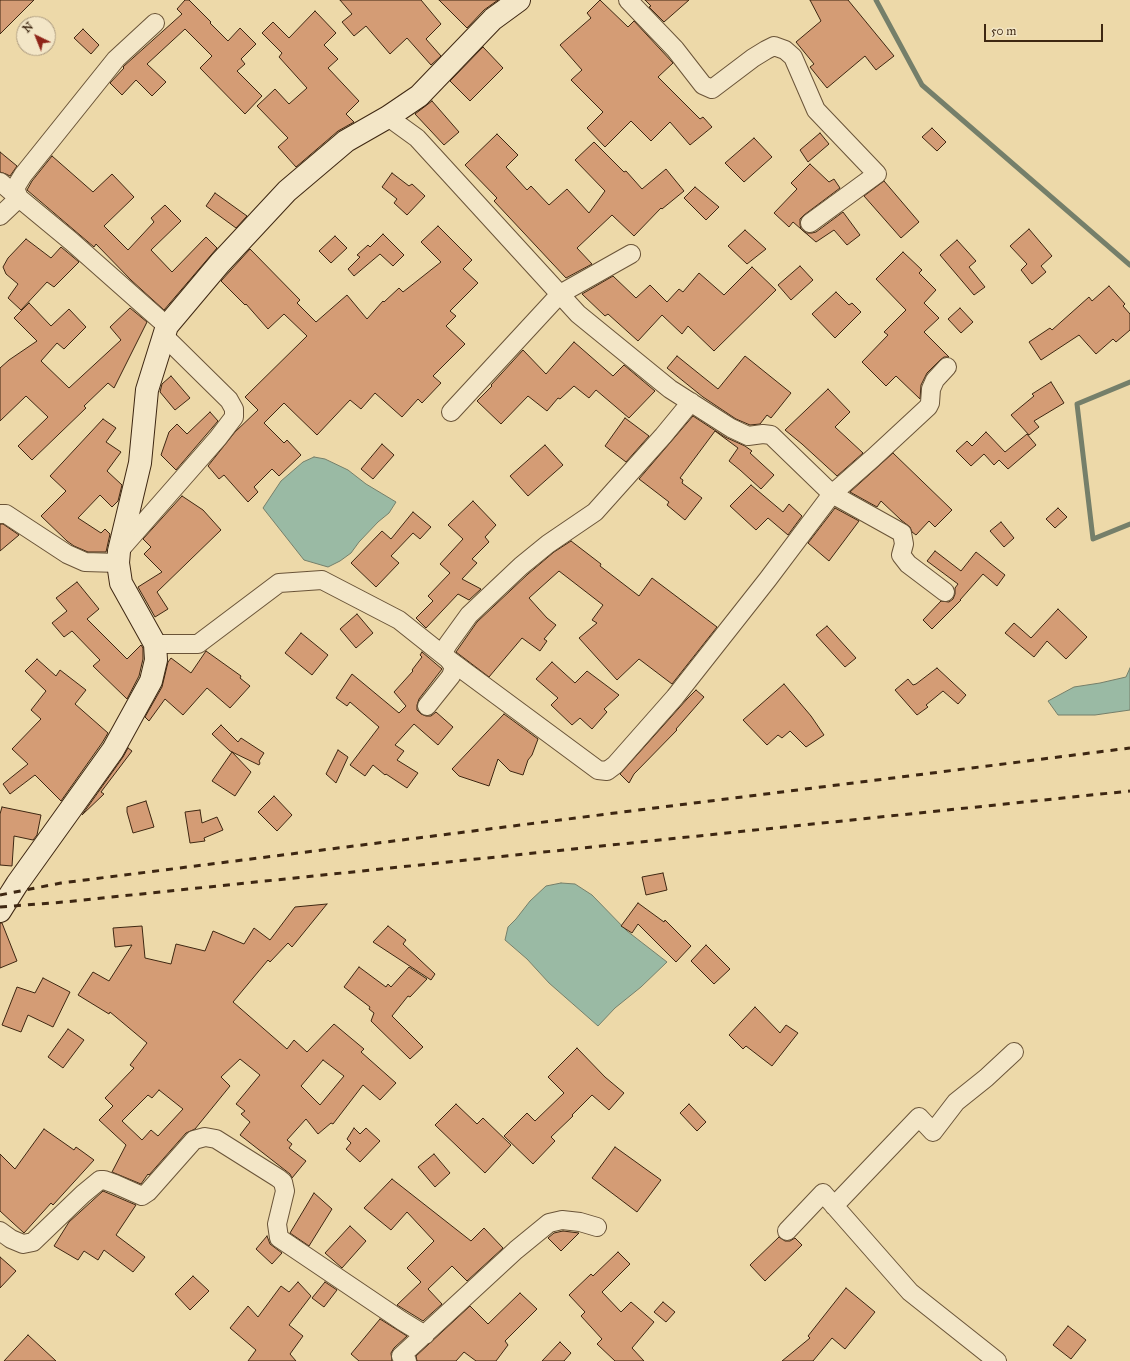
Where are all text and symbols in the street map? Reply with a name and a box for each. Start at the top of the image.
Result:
north arrow [16,16,56,56]
scale bar [986,16,1105,42]
text: N [20,20,36,36]
text: 50 m [991,24,1016,38]

